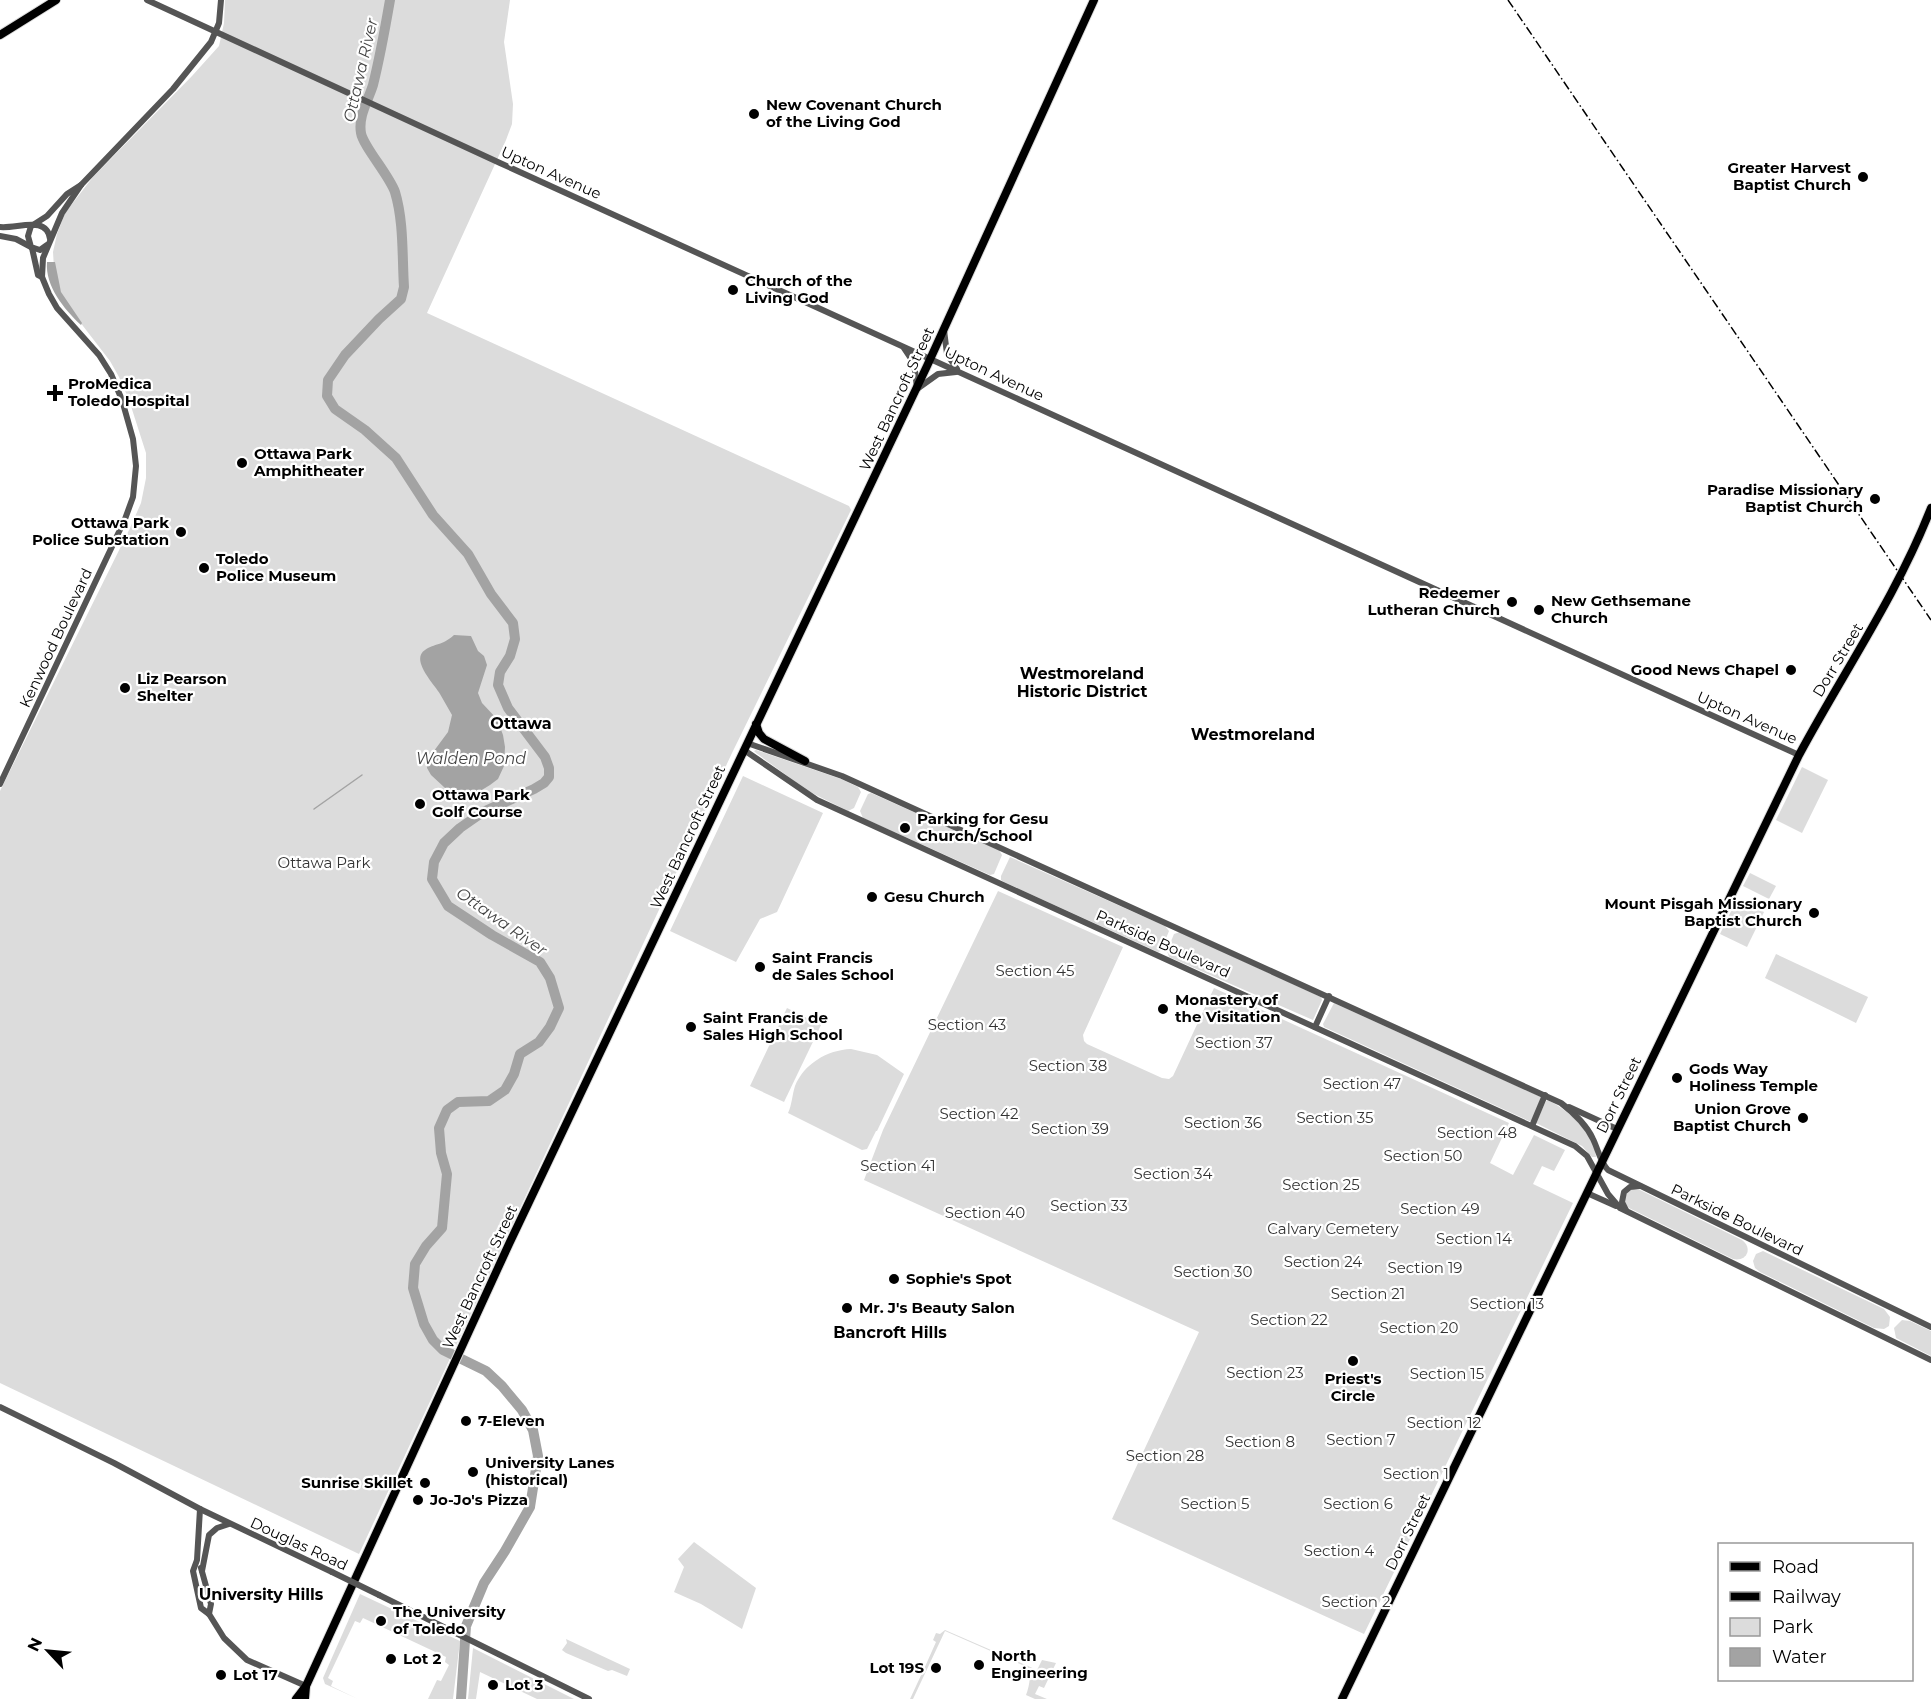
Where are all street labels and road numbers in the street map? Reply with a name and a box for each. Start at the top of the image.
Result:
street label: Upton Avenue [498,142,604,203]
street label: West Bancroft Street [855,324,938,474]
street label: Upton Avenue [941,342,1047,405]
street label: Kenwood Boulevard [15,565,96,711]
street label: Dorr Street [1808,619,1867,700]
street label: Upton Avenue [1694,687,1800,748]
street label: West Bancroft Street [646,762,729,912]
street label: Parkside Boulevard [1093,905,1233,982]
street label: Dorr Street [1592,1053,1645,1136]
street label: Parkside Boulevard [1668,1179,1807,1260]
street label: West Bancroft Street [438,1202,521,1352]
street label: Dorr Street [1381,1490,1434,1573]
street label: Douglas Road [247,1513,351,1574]

